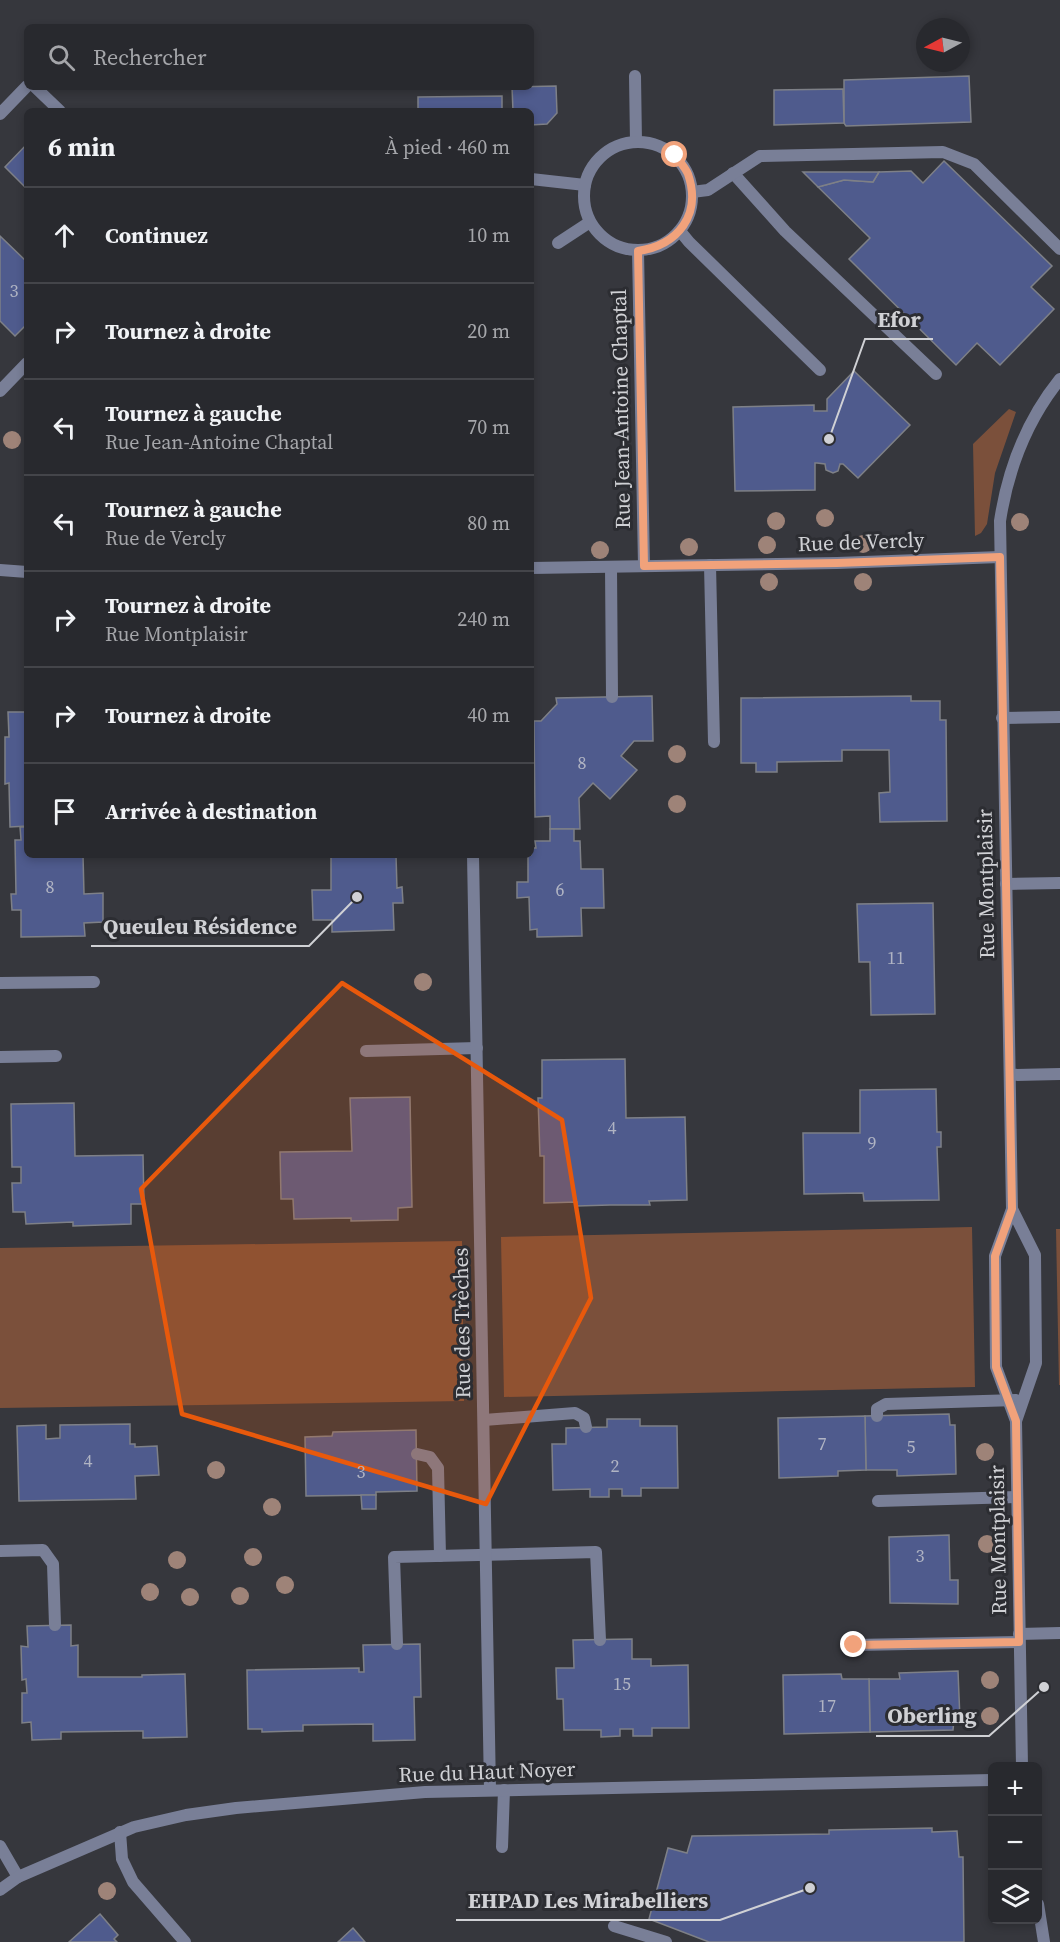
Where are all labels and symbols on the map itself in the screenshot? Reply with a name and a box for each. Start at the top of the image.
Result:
north arrow [916,18,970,72]
route start [661,141,687,167]
house number: 3 [10,278,19,303]
street label: Rue Jean-Antoine Chaptal [604,289,637,529]
callout: Efor [865,299,933,339]
text: Efor [877,304,921,334]
street label: Rue de Vercly [797,525,925,558]
house number: 8 [578,750,587,775]
street label: Rue Montplaisir [970,809,1001,959]
house number: 8 [46,874,55,899]
house number: 6 [556,877,565,902]
callout: Queuleu Résidence [91,906,309,946]
text: Queuleu Résidence [103,911,297,941]
house number: 11 [887,945,905,970]
house number: 4 [608,1115,617,1140]
house number: 9 [868,1130,877,1155]
street label: Rue des Trèches [446,1247,477,1399]
house number: 7 [818,1431,827,1456]
house number: 5 [907,1434,916,1459]
house number: 4 [84,1448,93,1473]
house number: 2 [611,1453,620,1478]
house number: 3 [357,1459,366,1484]
street label: Rue Montplaisir [982,1465,1013,1615]
house number: 3 [916,1543,925,1568]
route end [840,1631,866,1657]
house number: 15 [613,1671,631,1696]
house number: 17 [818,1693,836,1718]
callout: Oberling [876,1696,989,1736]
text: Oberling [887,1700,977,1730]
street label: Rue du Haut Noyer [398,1754,576,1789]
callout: EHPAD Les Mirabelliers [456,1880,720,1920]
text: EHPAD Les Mirabelliers [468,1885,708,1915]

